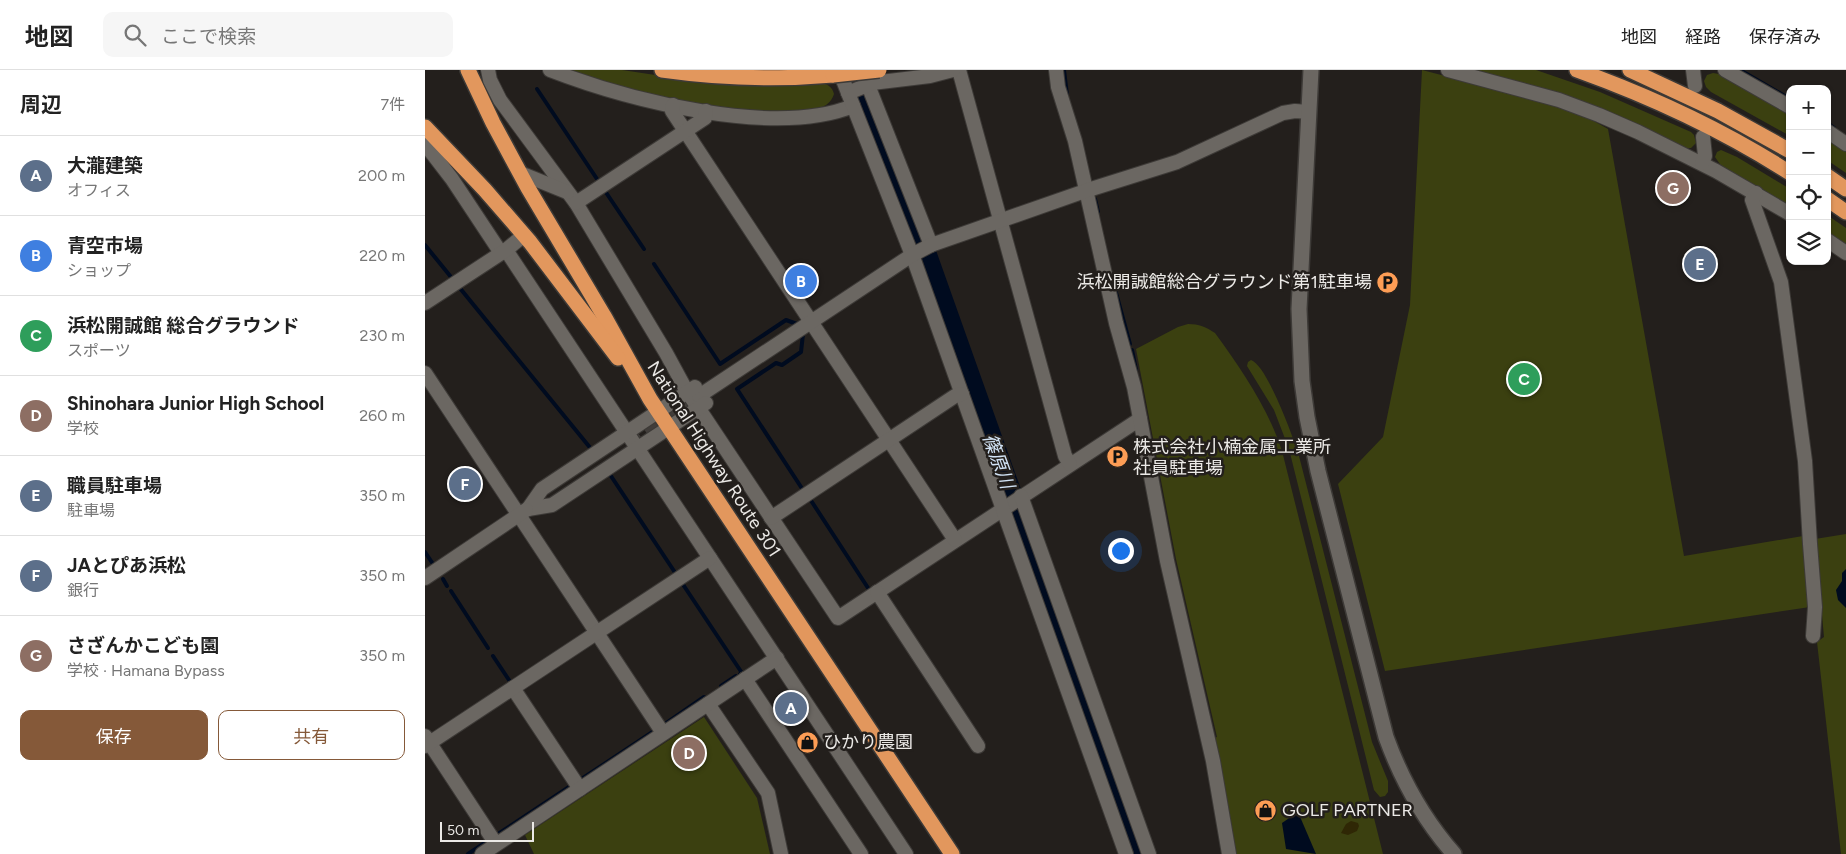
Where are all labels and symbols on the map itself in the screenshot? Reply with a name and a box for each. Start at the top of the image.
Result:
pin: G [1657,169,1689,207]
pin: E [1684,245,1716,283]
pin: B [785,262,817,300]
parking icon: 浜松開誠館総合グラウンド第1駐車場 [1376,270,1400,294]
place label: 浜松開誠館総合グラウンド第1駐車場 [1077,271,1372,293]
street label: National Highway Route 301 [642,357,786,561]
pin: C [1508,360,1540,398]
water label: 篠原川 [978,430,1020,494]
place label: 株式会社小楠金属工業所 社員駐車場 [1133,436,1331,479]
parking icon: 株式会社小楠金属工業所 社員駐車場 [1105,445,1129,469]
pin: F [449,465,481,503]
your location [1108,538,1134,564]
pin: A [775,689,807,727]
shop icon: ひかり農園 [795,730,819,754]
place label: ひかり農園 [823,731,913,753]
pin: D [673,734,705,772]
shop icon: GOLF PARTNER [1254,798,1278,822]
place label: GOLF PARTNER [1282,799,1413,821]
scale bar [440,819,534,842]

